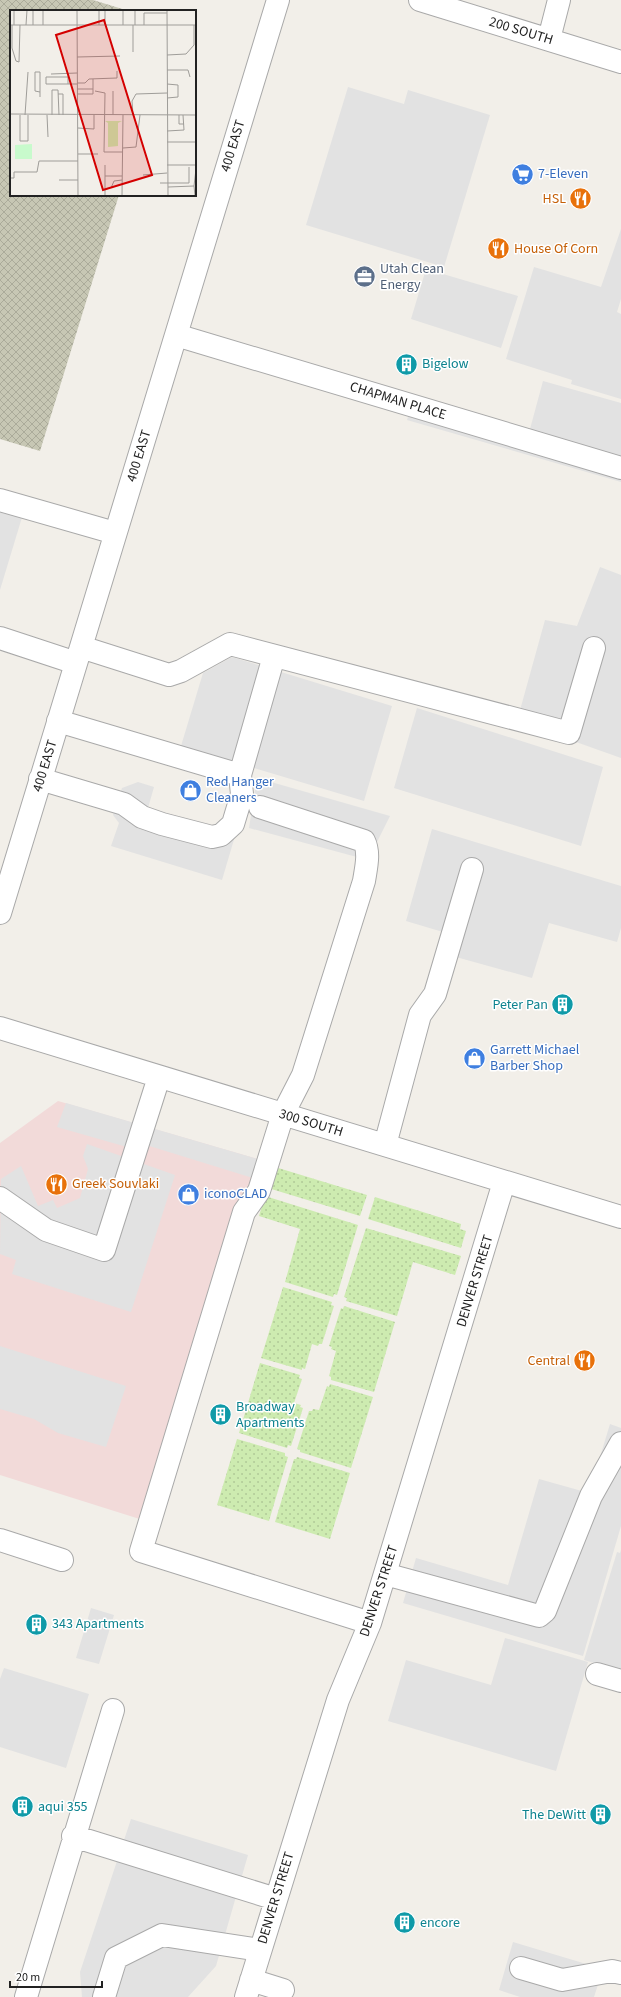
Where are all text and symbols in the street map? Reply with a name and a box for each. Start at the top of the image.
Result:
inset map [10,10,196,196]
street label: 200 SOUTH [486,12,556,50]
street label: 400 EAST [216,117,251,174]
supermarket icon: 7-Eleven [509,161,535,187]
place label: 7-Eleven [538,164,588,184]
restaurant icon: HSL [568,186,594,212]
place label: HSL [543,189,566,209]
restaurant icon: House Of Corn [486,236,512,262]
place label: House Of Corn [514,239,598,259]
place label: Utah Clean Energy [380,259,444,295]
office icon: Utah Clean Energy [351,264,377,290]
building icon: Bigelow [394,351,420,377]
place label: Bigelow [422,354,469,374]
street label: CHAPMAN PLACE [347,377,449,425]
street label: 400 EAST [122,427,157,484]
street label: 400 EAST [28,737,63,794]
place label: Red Hanger Cleaners [206,772,274,808]
shop icon: Red Hanger Cleaners [178,777,204,803]
building icon: Peter Pan [550,992,576,1018]
place label: Peter Pan [492,995,548,1015]
place label: Garrett Michael Barber Shop [490,1040,580,1076]
shop icon: Garrett Michael Barber Shop [461,1045,487,1071]
street label: 300 SOUTH [276,1104,346,1142]
restaurant icon: Greek Souvlaki [43,1171,69,1197]
place label: Greek Souvlaki [72,1174,159,1194]
shop icon: iconoCLAD [175,1181,201,1207]
place label: iconoCLAD [204,1184,267,1204]
street label: DENVER STREET [452,1232,499,1330]
restaurant icon: Central [572,1348,598,1374]
place label: Central [528,1351,570,1371]
place label: Broadway Apartments [236,1397,305,1433]
building icon: Broadway Apartments [208,1402,234,1428]
street label: DENVER STREET [355,1542,403,1639]
building icon: 343 Apartments [23,1611,49,1637]
place label: 343 Apartments [52,1614,144,1634]
building icon: aqui 355 [10,1794,36,1820]
place label: aqui 355 [38,1797,88,1817]
building icon: The DeWitt [588,1802,614,1828]
place label: The DeWitt [522,1805,586,1825]
street label: DENVER STREET [253,1849,300,1947]
building icon: encore [392,1910,418,1936]
place label: encore [420,1913,460,1933]
scale bar [10,1963,102,1989]
text: 20 m [16,1969,40,1986]

